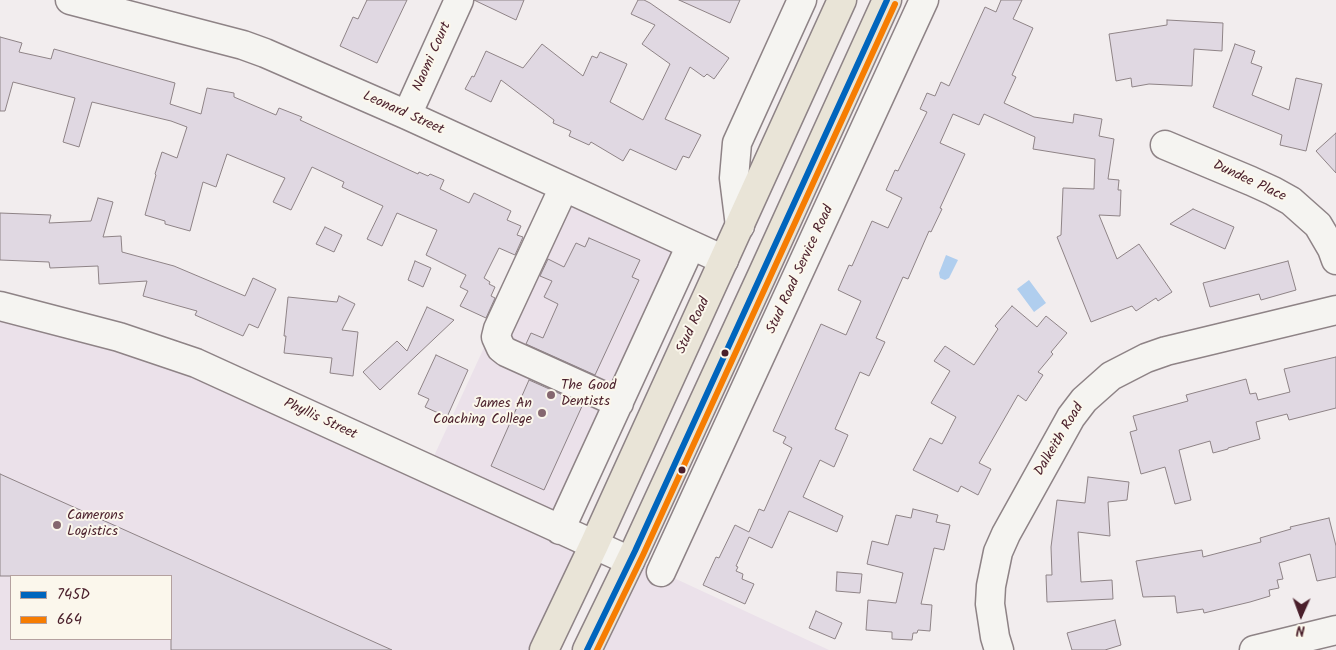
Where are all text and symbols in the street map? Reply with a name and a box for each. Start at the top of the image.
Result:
street label: Naomi Court [410,20,456,94]
street label: Leonard Street [360,89,446,139]
street label: Dundee Place [1210,158,1288,206]
street label: Stud Road Service Road [764,203,838,337]
street label: Stud Road [674,295,714,357]
unlabelled marker [720,348,730,358]
place label: The Good Dentists [561,379,616,412]
marker: The Good Dentists [545,389,557,401]
street label: Phyllis Street [281,396,359,444]
place label: James An Coaching College [433,397,532,430]
street label: Dalkeith Road [1032,401,1088,479]
marker: James An Coaching College [536,407,548,419]
unlabelled marker [677,465,687,475]
place label: Camerons Logistics [67,509,124,542]
marker: Camerons Logistics [51,519,63,531]
legend [10,575,172,640]
text: 745D [57,583,90,607]
north arrow [1276,590,1326,640]
text: 664 [57,608,82,632]
text: N [1296,619,1305,641]

